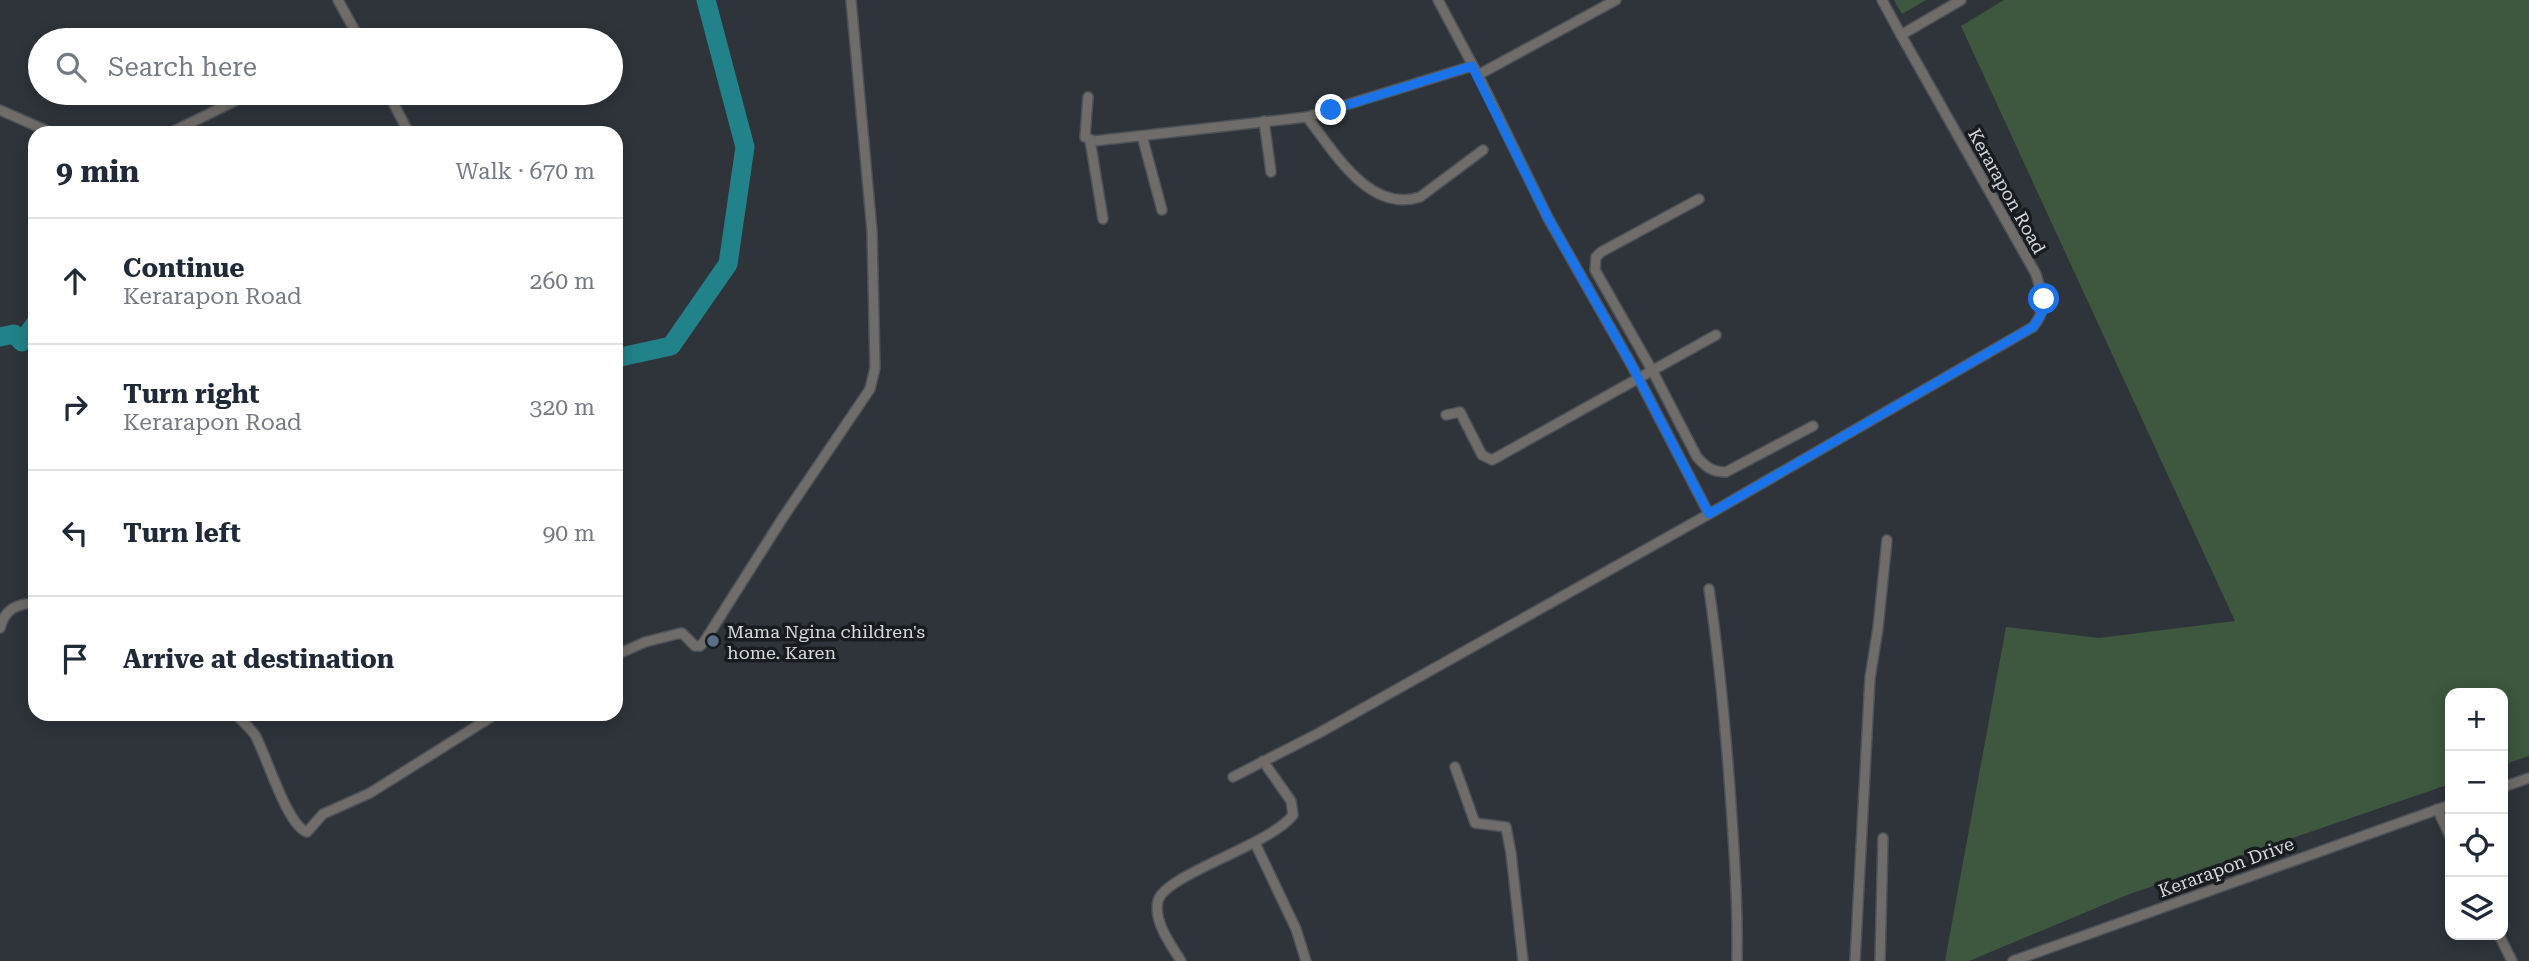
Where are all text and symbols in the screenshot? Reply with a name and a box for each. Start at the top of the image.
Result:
search box [28,28,623,105]
icon: search [52,48,90,86]
text: Search here [108,52,257,82]
route end [1315,94,1346,125]
street label: Kerarapon Road [1964,125,2050,258]
text: 9 min [56,154,139,189]
text: Walk · 670 m [456,158,595,185]
text: Continue [123,253,245,283]
icon: ahead [56,262,94,300]
text: 260 m [530,268,595,295]
text: Kerarapon Road [123,283,302,310]
route start [2028,283,2059,314]
text: Turn right [123,379,259,409]
icon: right [56,388,94,426]
text: 320 m [530,394,595,421]
text: Kerarapon Road [123,409,302,436]
icon: left [56,514,94,552]
text: Turn left [123,518,241,548]
text: 90 m [542,520,595,547]
place label: Mama Ngina children's home. Karen [727,621,925,663]
marker: Mama Ngina children's home. Karen [705,633,721,649]
icon: arrive [56,640,94,678]
text: Arrive at destination [123,644,394,674]
map controls [2445,688,2508,940]
button: + [2445,688,2508,751]
button: − [2445,751,2508,814]
button: locate [2445,814,2508,877]
street label: Kerarapon Drive [2155,833,2297,901]
button: layers [2445,877,2508,940]

